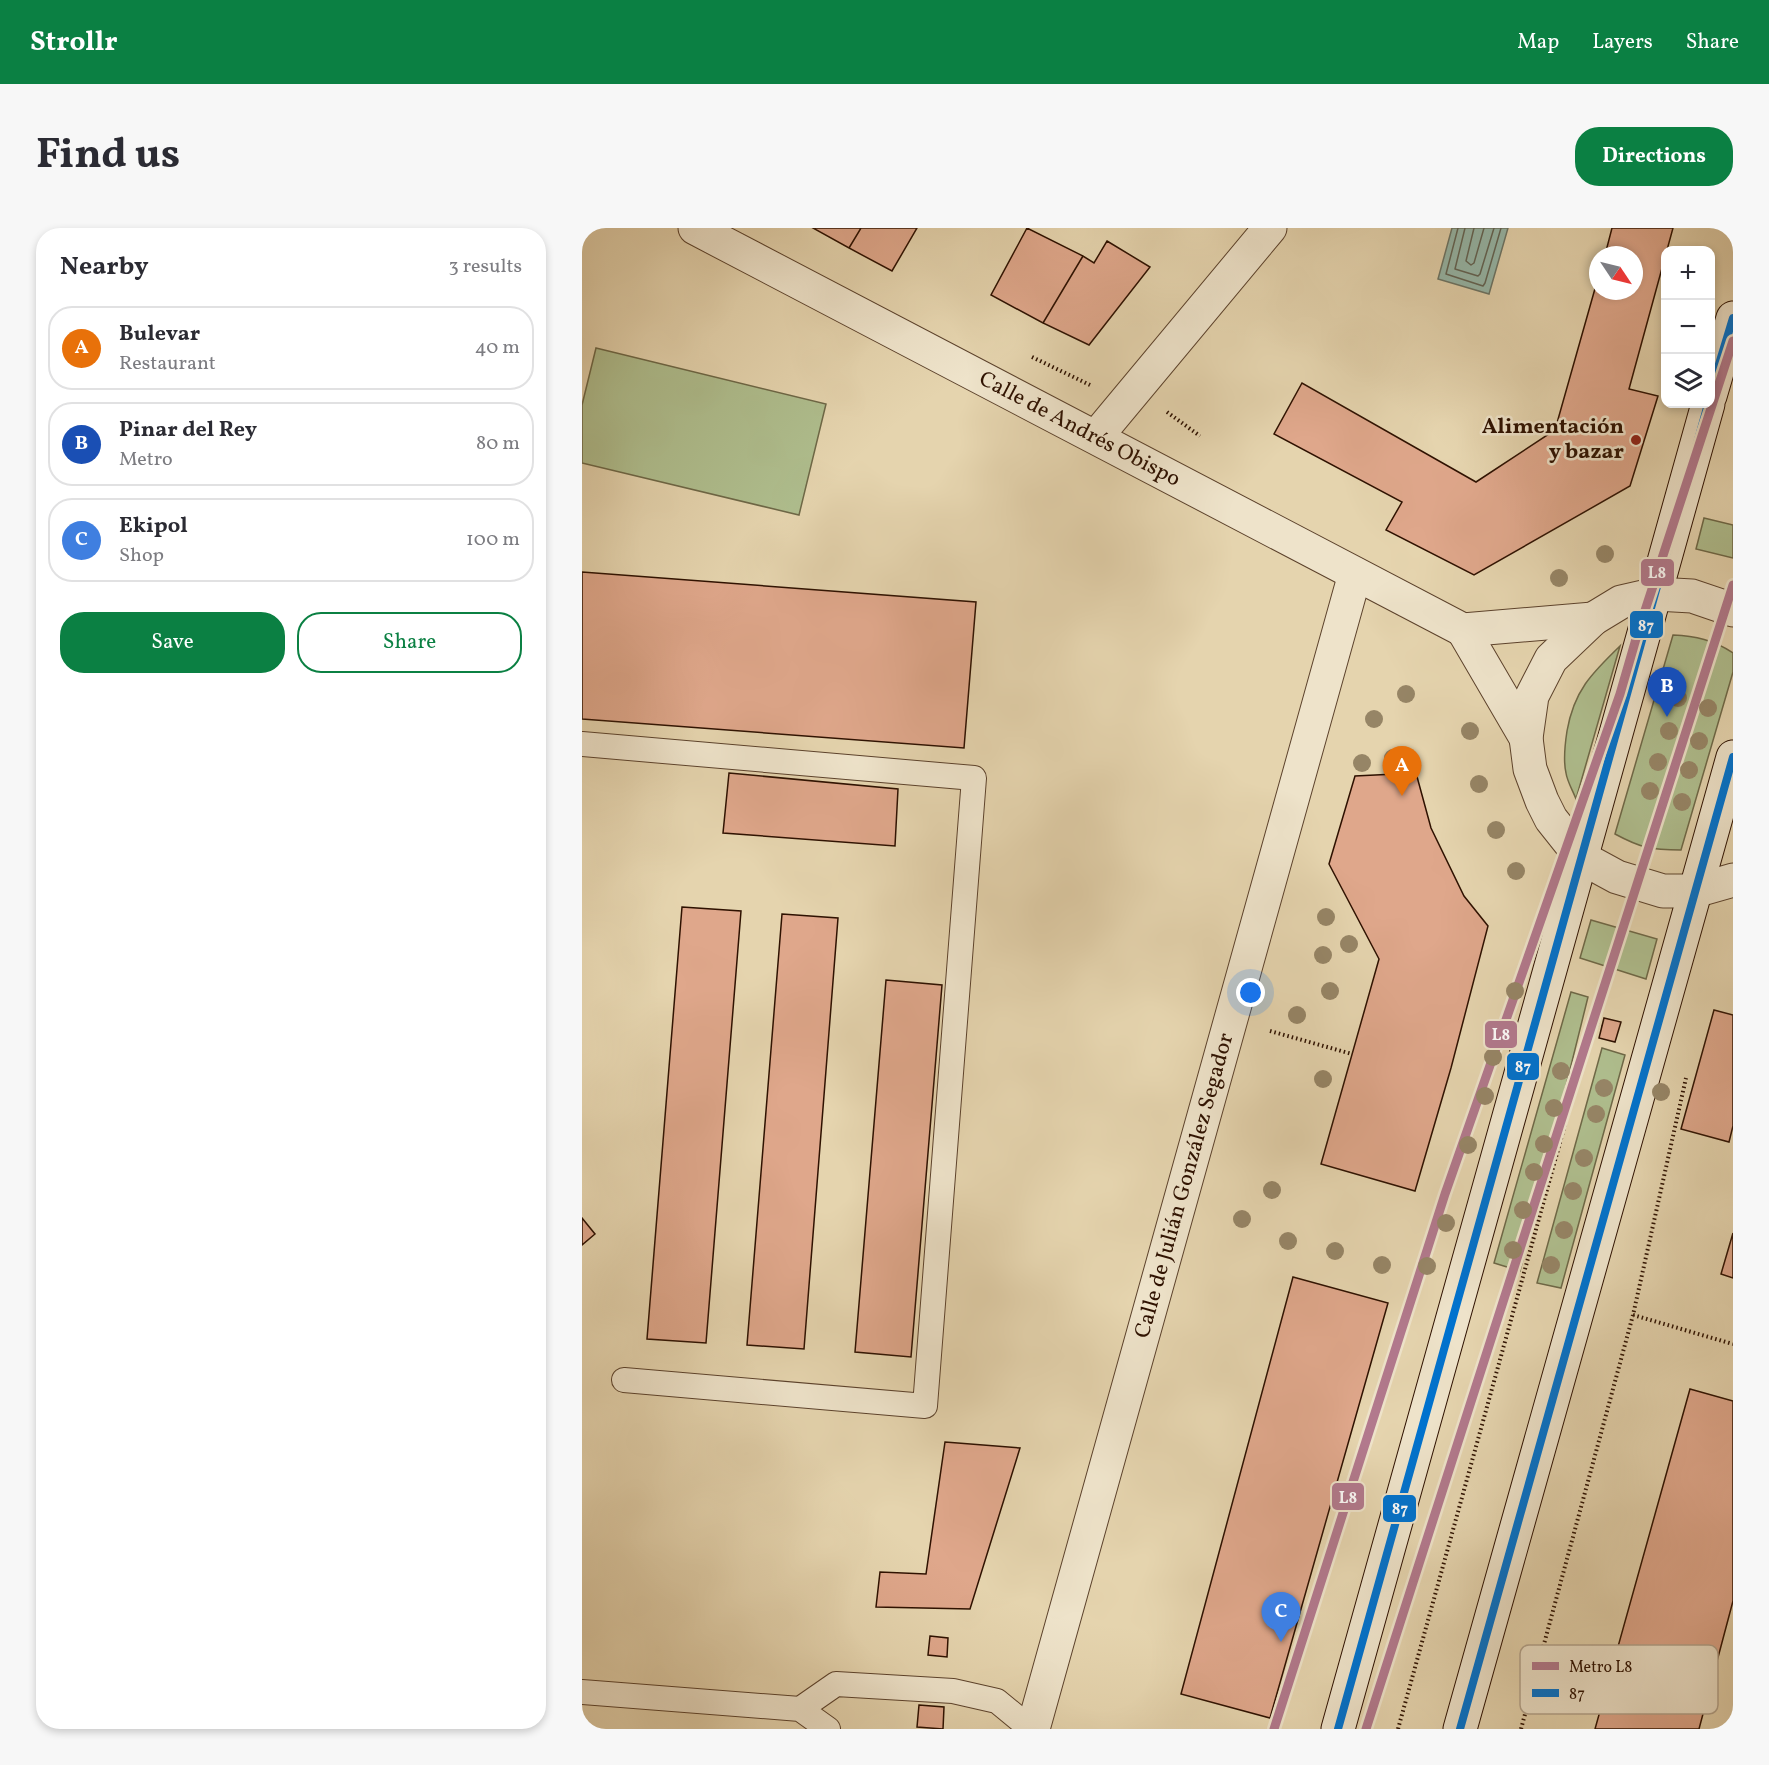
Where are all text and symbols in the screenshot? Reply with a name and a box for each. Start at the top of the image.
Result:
text: Strollr [30,23,118,62]
text: Map [1517,28,1559,57]
text: Layers [1592,28,1653,57]
text: Share [1686,28,1739,57]
text: Find us [36,127,180,186]
button: Directions [1575,127,1733,186]
north arrow [1589,246,1643,300]
map controls [1661,246,1715,408]
button: + [1661,246,1715,300]
text: Nearby [60,249,149,285]
text: 3 results [448,253,522,281]
button: − [1661,300,1715,354]
text: Bulevar [119,319,200,350]
text: A [74,334,89,362]
text: 40 m [475,334,520,362]
text: Restaurant [119,350,216,378]
button: layers [1661,354,1715,408]
street label: Calle de Andrés Obispo [973,364,1186,495]
place label: Alimentación y bazar [1482,412,1625,468]
text: Pinar del Rey [119,415,257,446]
text: B [75,430,88,458]
text: 80 m [476,430,520,458]
marker: Alimentación y bazar [1629,433,1643,447]
text: Metro [119,446,173,474]
text: Ekipol [119,511,188,542]
text: C [75,526,88,554]
text: 100 m [466,526,520,554]
text: Shop [119,542,164,570]
line badge: L8 [1640,558,1675,587]
text: L8 [1648,563,1666,585]
line badge: 87 [1629,610,1664,639]
button: Save [60,612,285,673]
button: Share [297,612,522,673]
text: 87 [1638,616,1655,638]
pin: B [1648,668,1686,717]
pin: A [1382,746,1422,796]
your location [1236,978,1265,1007]
line badge: L8 [1484,1020,1518,1049]
text: L8 [1492,1025,1510,1047]
street label: Calle de Julián González Segador [1127,1030,1242,1342]
line badge: 87 [1506,1052,1540,1081]
text: 87 [1515,1057,1532,1079]
line badge: L8 [1331,1482,1365,1511]
text: L8 [1339,1488,1357,1510]
line badge: 87 [1382,1494,1417,1523]
text: 87 [1392,1499,1409,1521]
pin: C [1262,1592,1300,1642]
legend [1520,1645,1718,1714]
text: Metro L8 [1569,1657,1632,1679]
text: 87 [1569,1684,1585,1706]

